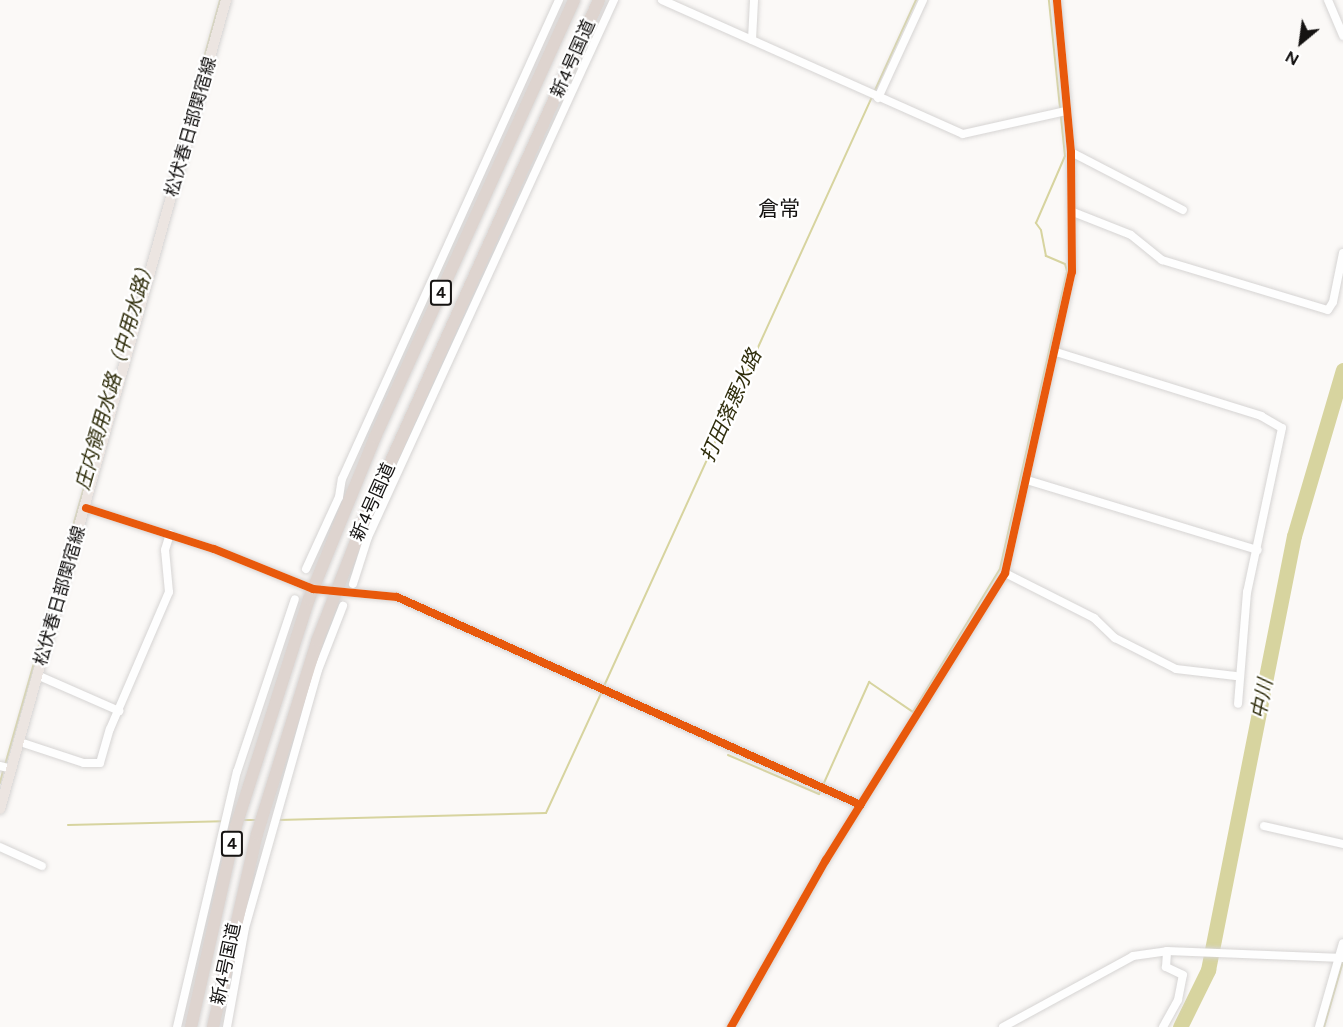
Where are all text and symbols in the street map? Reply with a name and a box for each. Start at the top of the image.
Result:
north arrow [1271,12,1331,72]
street label: 新4号国道 [546,17,600,101]
text: N [1282,47,1302,69]
street label: 松伏春日部関宿線 [161,55,221,199]
district label: 倉常 [758,196,800,222]
water label: 庄内領用水路（中用水路） [70,255,160,493]
road number: 4 [429,280,453,306]
water label: 打田落悪水路 [696,346,766,466]
street label: 新4号国道 [346,460,400,544]
street label: 松伏春日部関宿線 [30,524,90,668]
water label: 中川 [1246,677,1278,721]
road number: 4 [220,831,244,857]
street label: 新4号国道 [207,921,245,1007]

